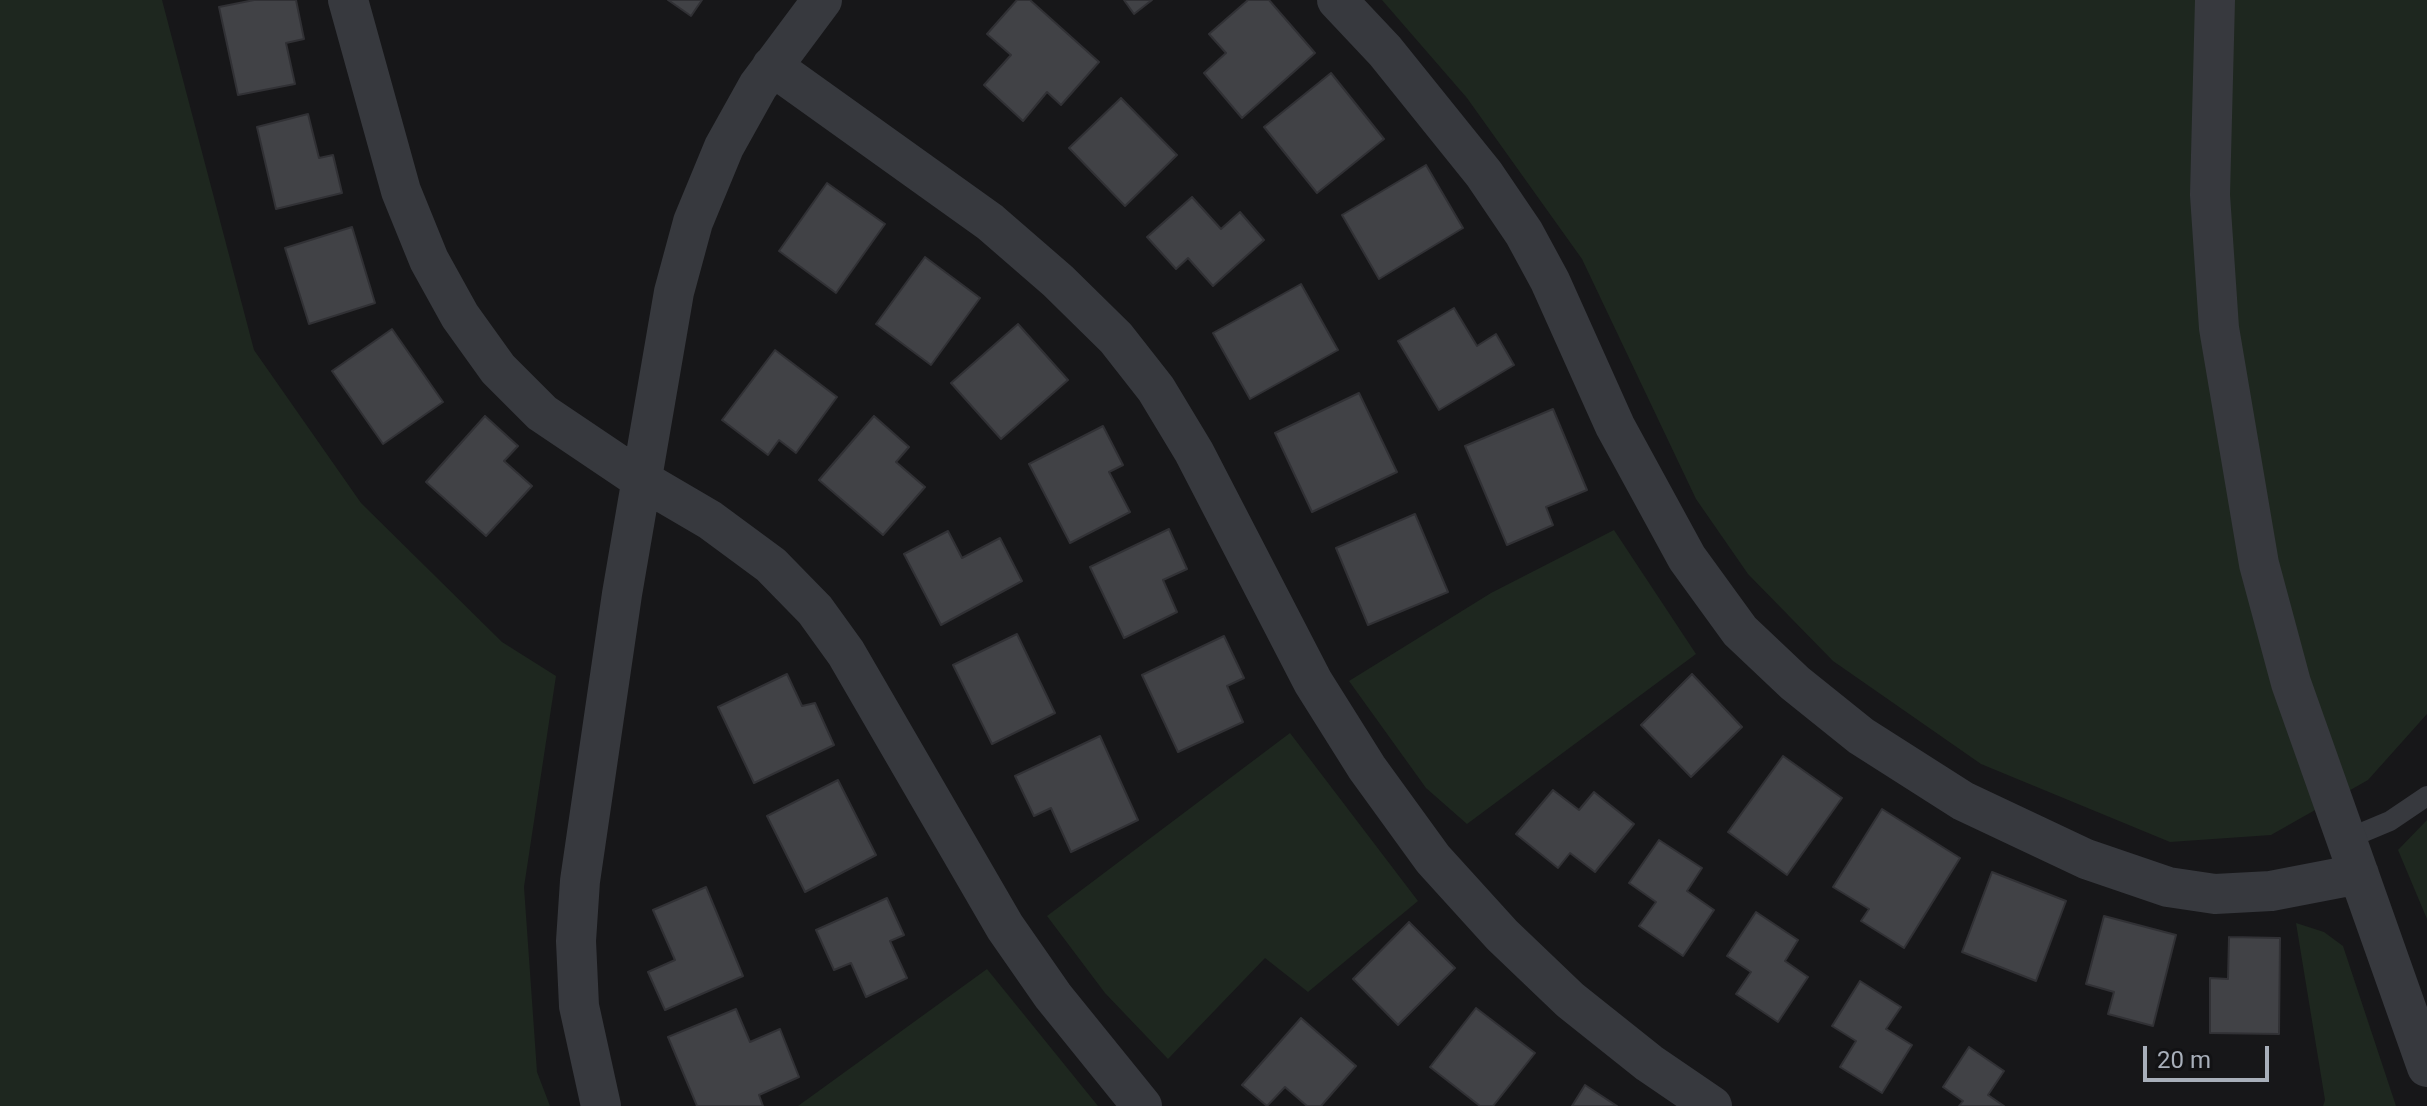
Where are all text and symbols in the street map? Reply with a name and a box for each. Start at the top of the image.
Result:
scale bar [2147,1030,2273,1080]
text: 20 m [2157,1046,2211,1074]

